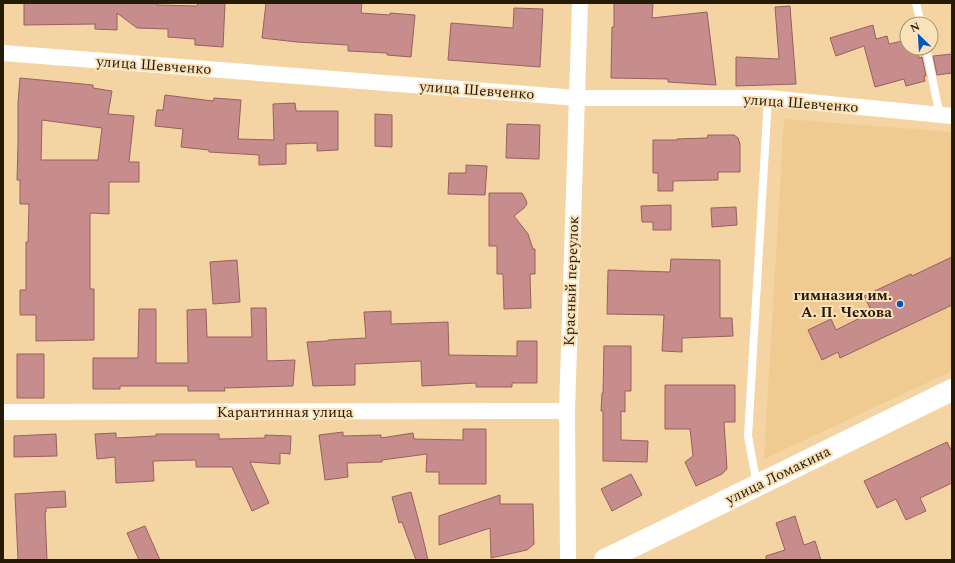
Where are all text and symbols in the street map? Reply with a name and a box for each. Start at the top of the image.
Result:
north arrow [899,16,939,56]
text: N [907,18,923,37]
street label: улица Шевченко [95,50,212,81]
street label: улица Шевченко [418,75,535,106]
street label: улица Шевченко [742,88,859,119]
street label: Красный переулок [558,216,585,346]
place label: гимназия им. А. П. Чехова [793,284,892,324]
marker: гимназия им. А. П. Чехова [895,299,905,309]
street label: Карантинная улица [217,401,354,424]
street label: улица Ломакина [721,440,835,511]

